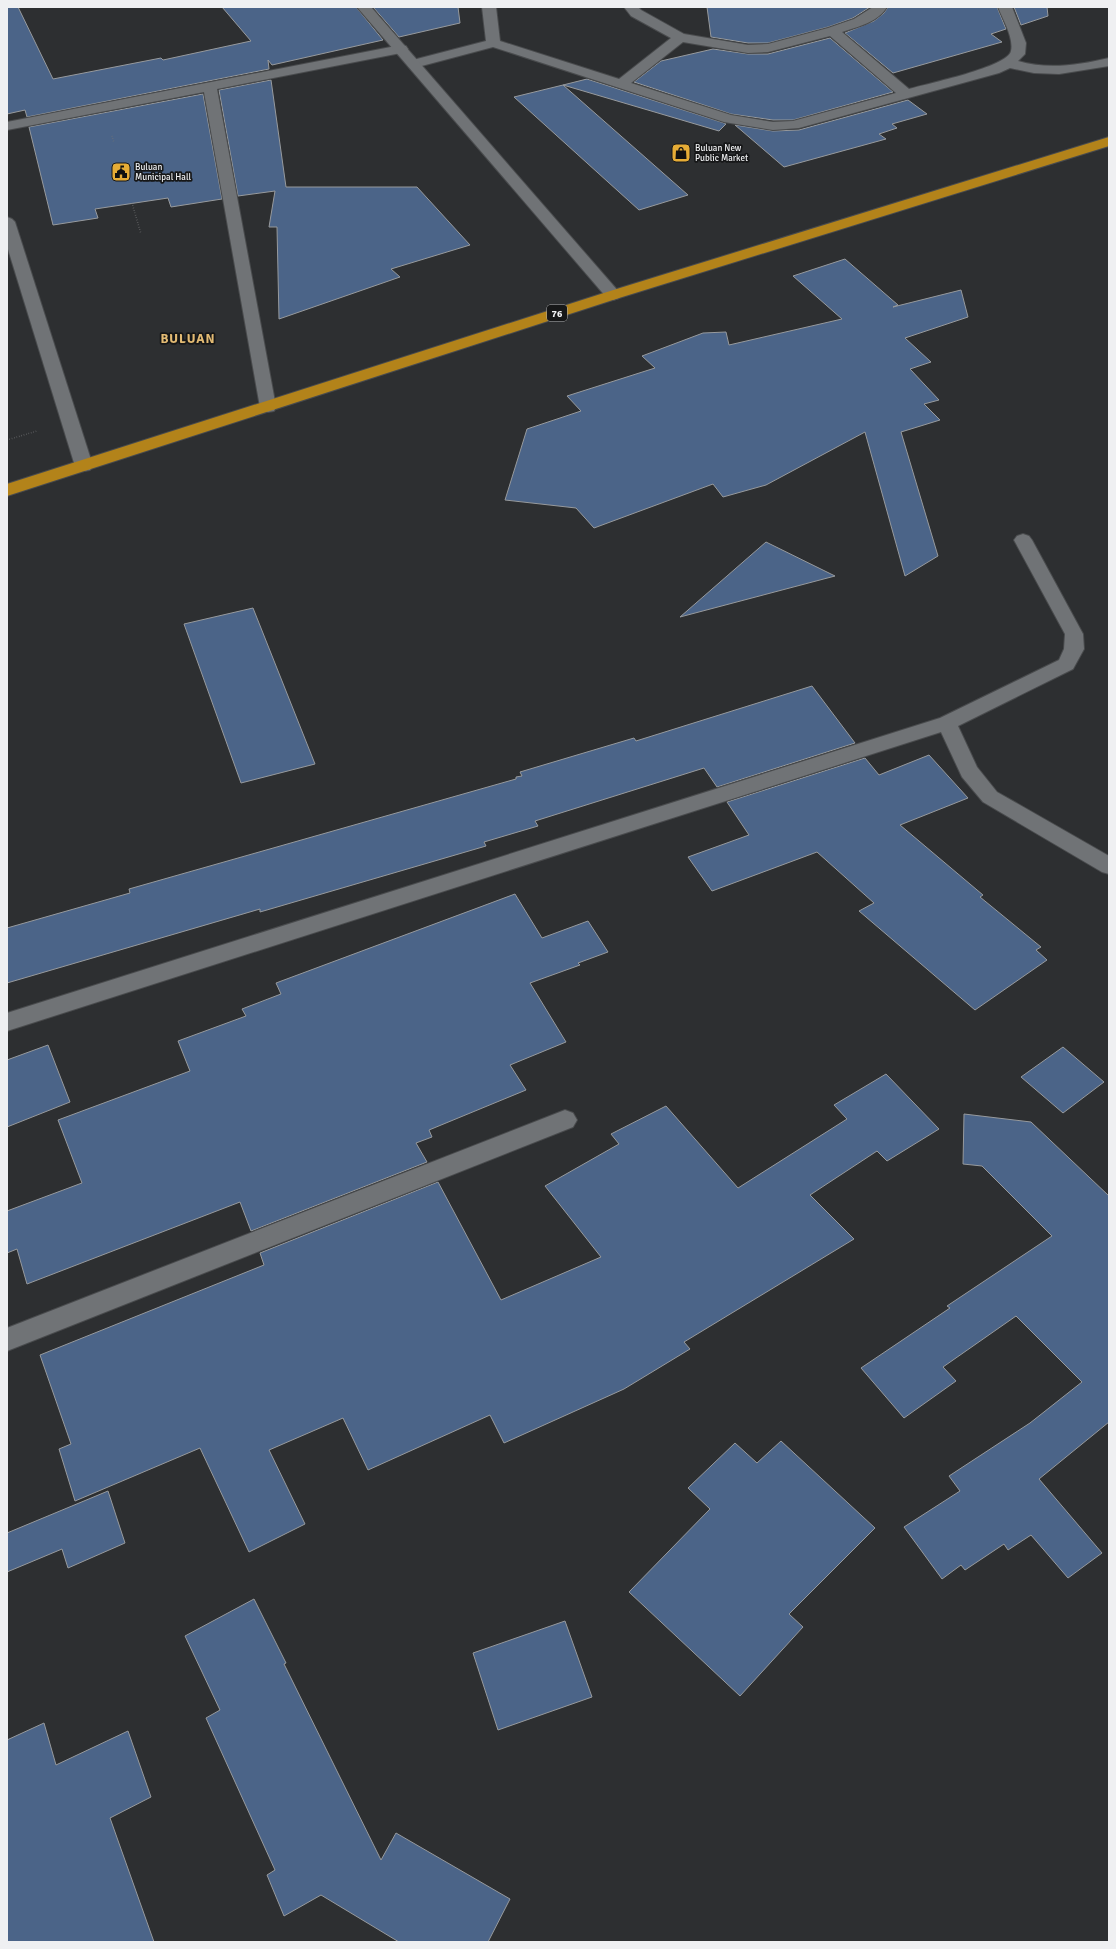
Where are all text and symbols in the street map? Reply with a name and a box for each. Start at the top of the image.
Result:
shop icon: Buluan New Public Market [670,142,692,164]
place label: Buluan New Public Market [695,143,748,164]
public building icon: Buluan Municipal Hall [110,161,132,183]
place label: Buluan Municipal Hall [135,162,191,183]
road number: 76 [547,305,567,321]
district label: BULUAN [160,331,216,347]

